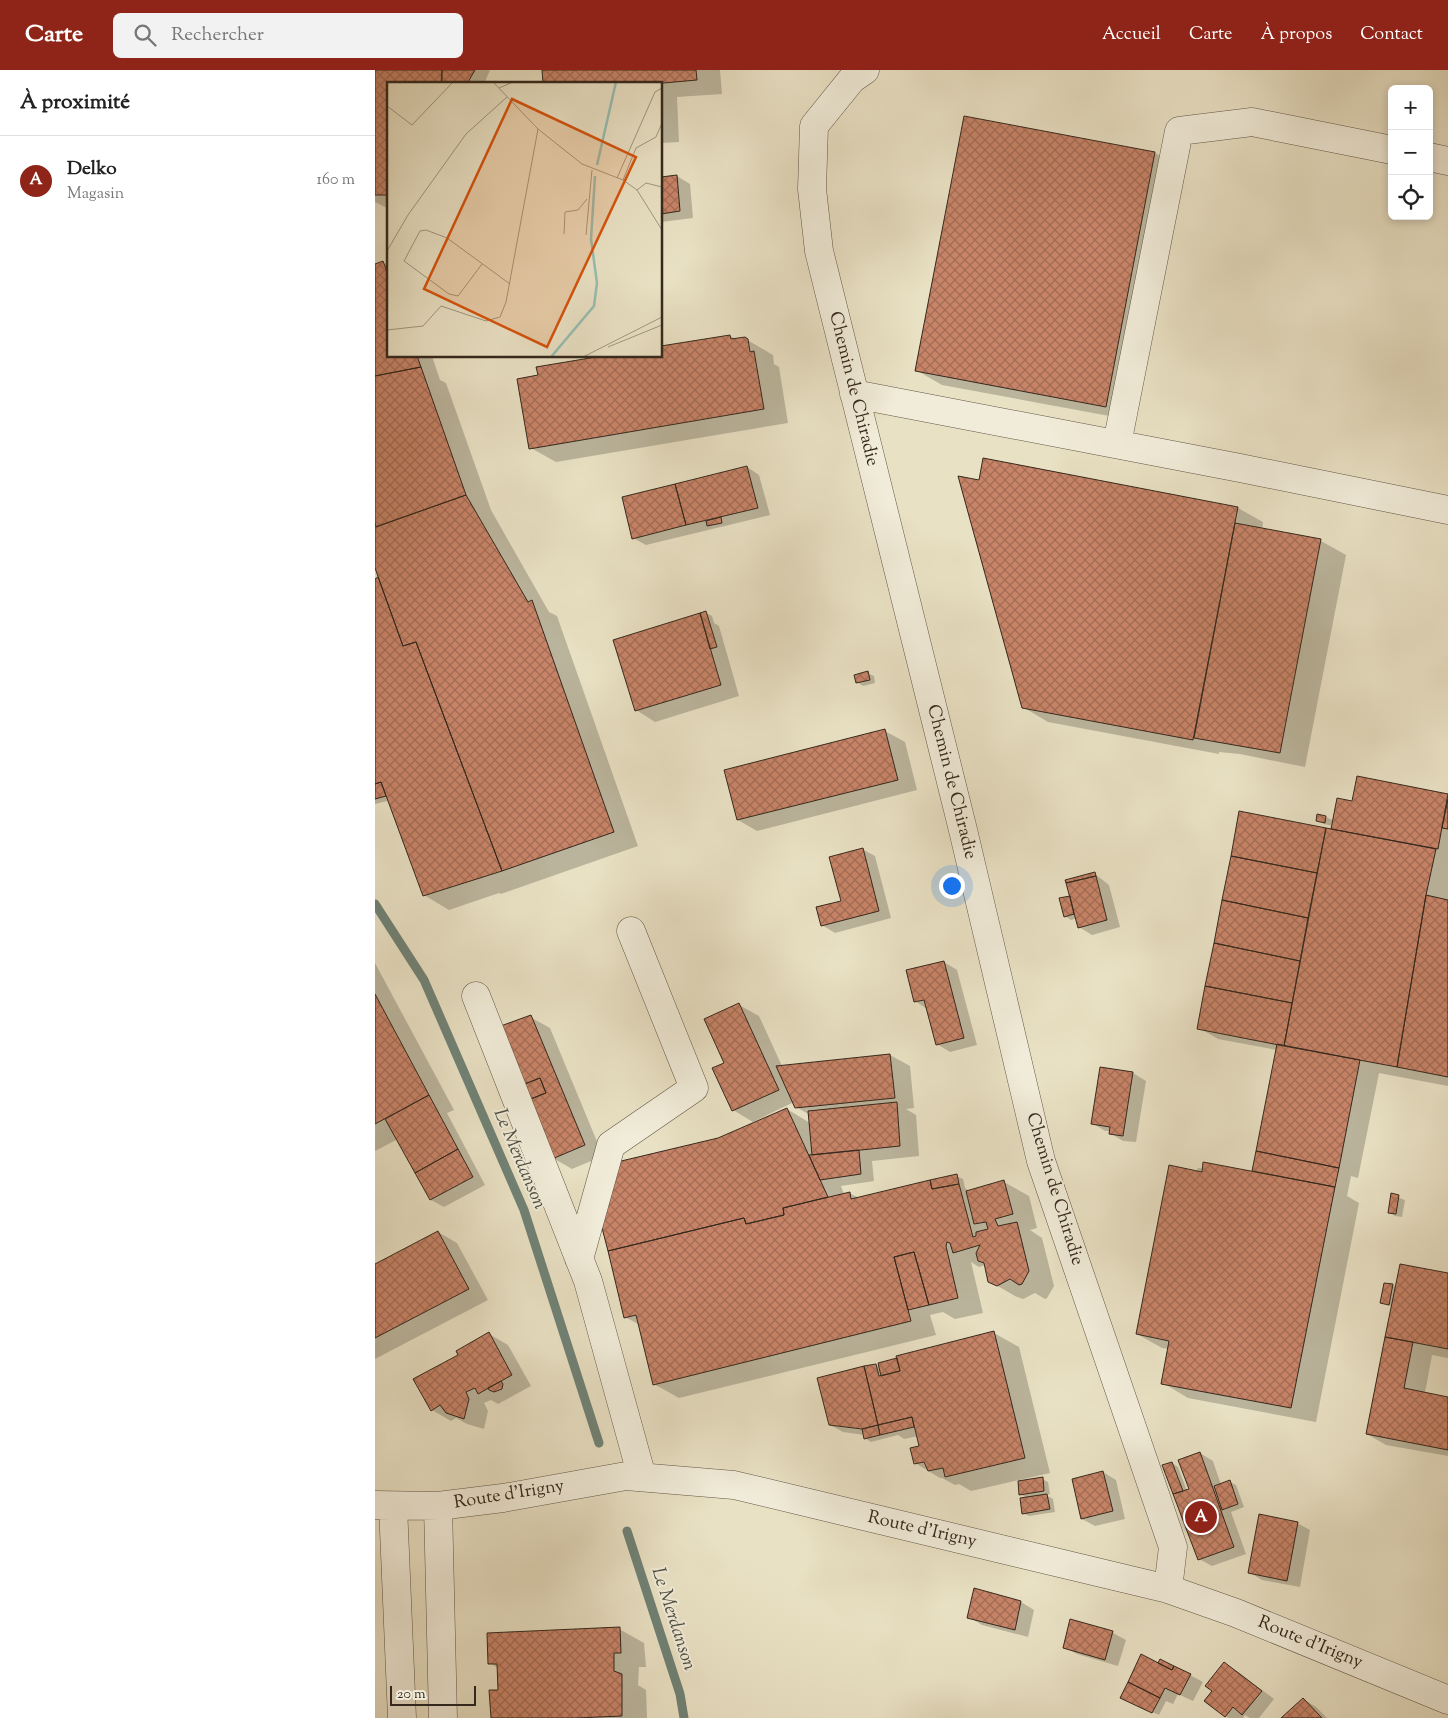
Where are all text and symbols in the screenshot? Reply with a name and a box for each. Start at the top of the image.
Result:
search box [113,13,463,58]
text: Carte [25,18,83,52]
icon: search [131,21,159,49]
text: Rechercher [171,22,264,49]
text: Accueil [1102,22,1161,48]
text: Carte [1189,22,1233,48]
text: À propos [1261,22,1332,48]
text: Contact [1360,22,1423,48]
inset map [387,82,663,358]
map controls [1388,85,1433,220]
button: + [1388,85,1433,130]
text: À proximité [20,88,130,118]
button: − [1388,130,1433,175]
text: Delko [67,156,117,183]
text: A [30,169,43,192]
text: 160 m [317,169,355,192]
button: locate [1388,175,1433,220]
text: Magasin [67,183,124,206]
street label: Chemin de Chiradie [821,309,885,469]
street label: Chemin de Chiradie [919,702,983,862]
your location [939,873,965,899]
water label: Le Merdanson [486,1104,552,1214]
street label: Chemin de Chiradie [1018,1109,1090,1269]
street label: Route d'Irigny [452,1473,566,1517]
pin: A [1185,1498,1217,1536]
street label: Route d'Irigny [865,1505,979,1555]
water label: Le Merdanson [644,1564,702,1674]
street label: Route d'Irigny [1254,1610,1366,1676]
scale bar [390,1683,476,1706]
text: 20 m [397,1685,426,1705]

